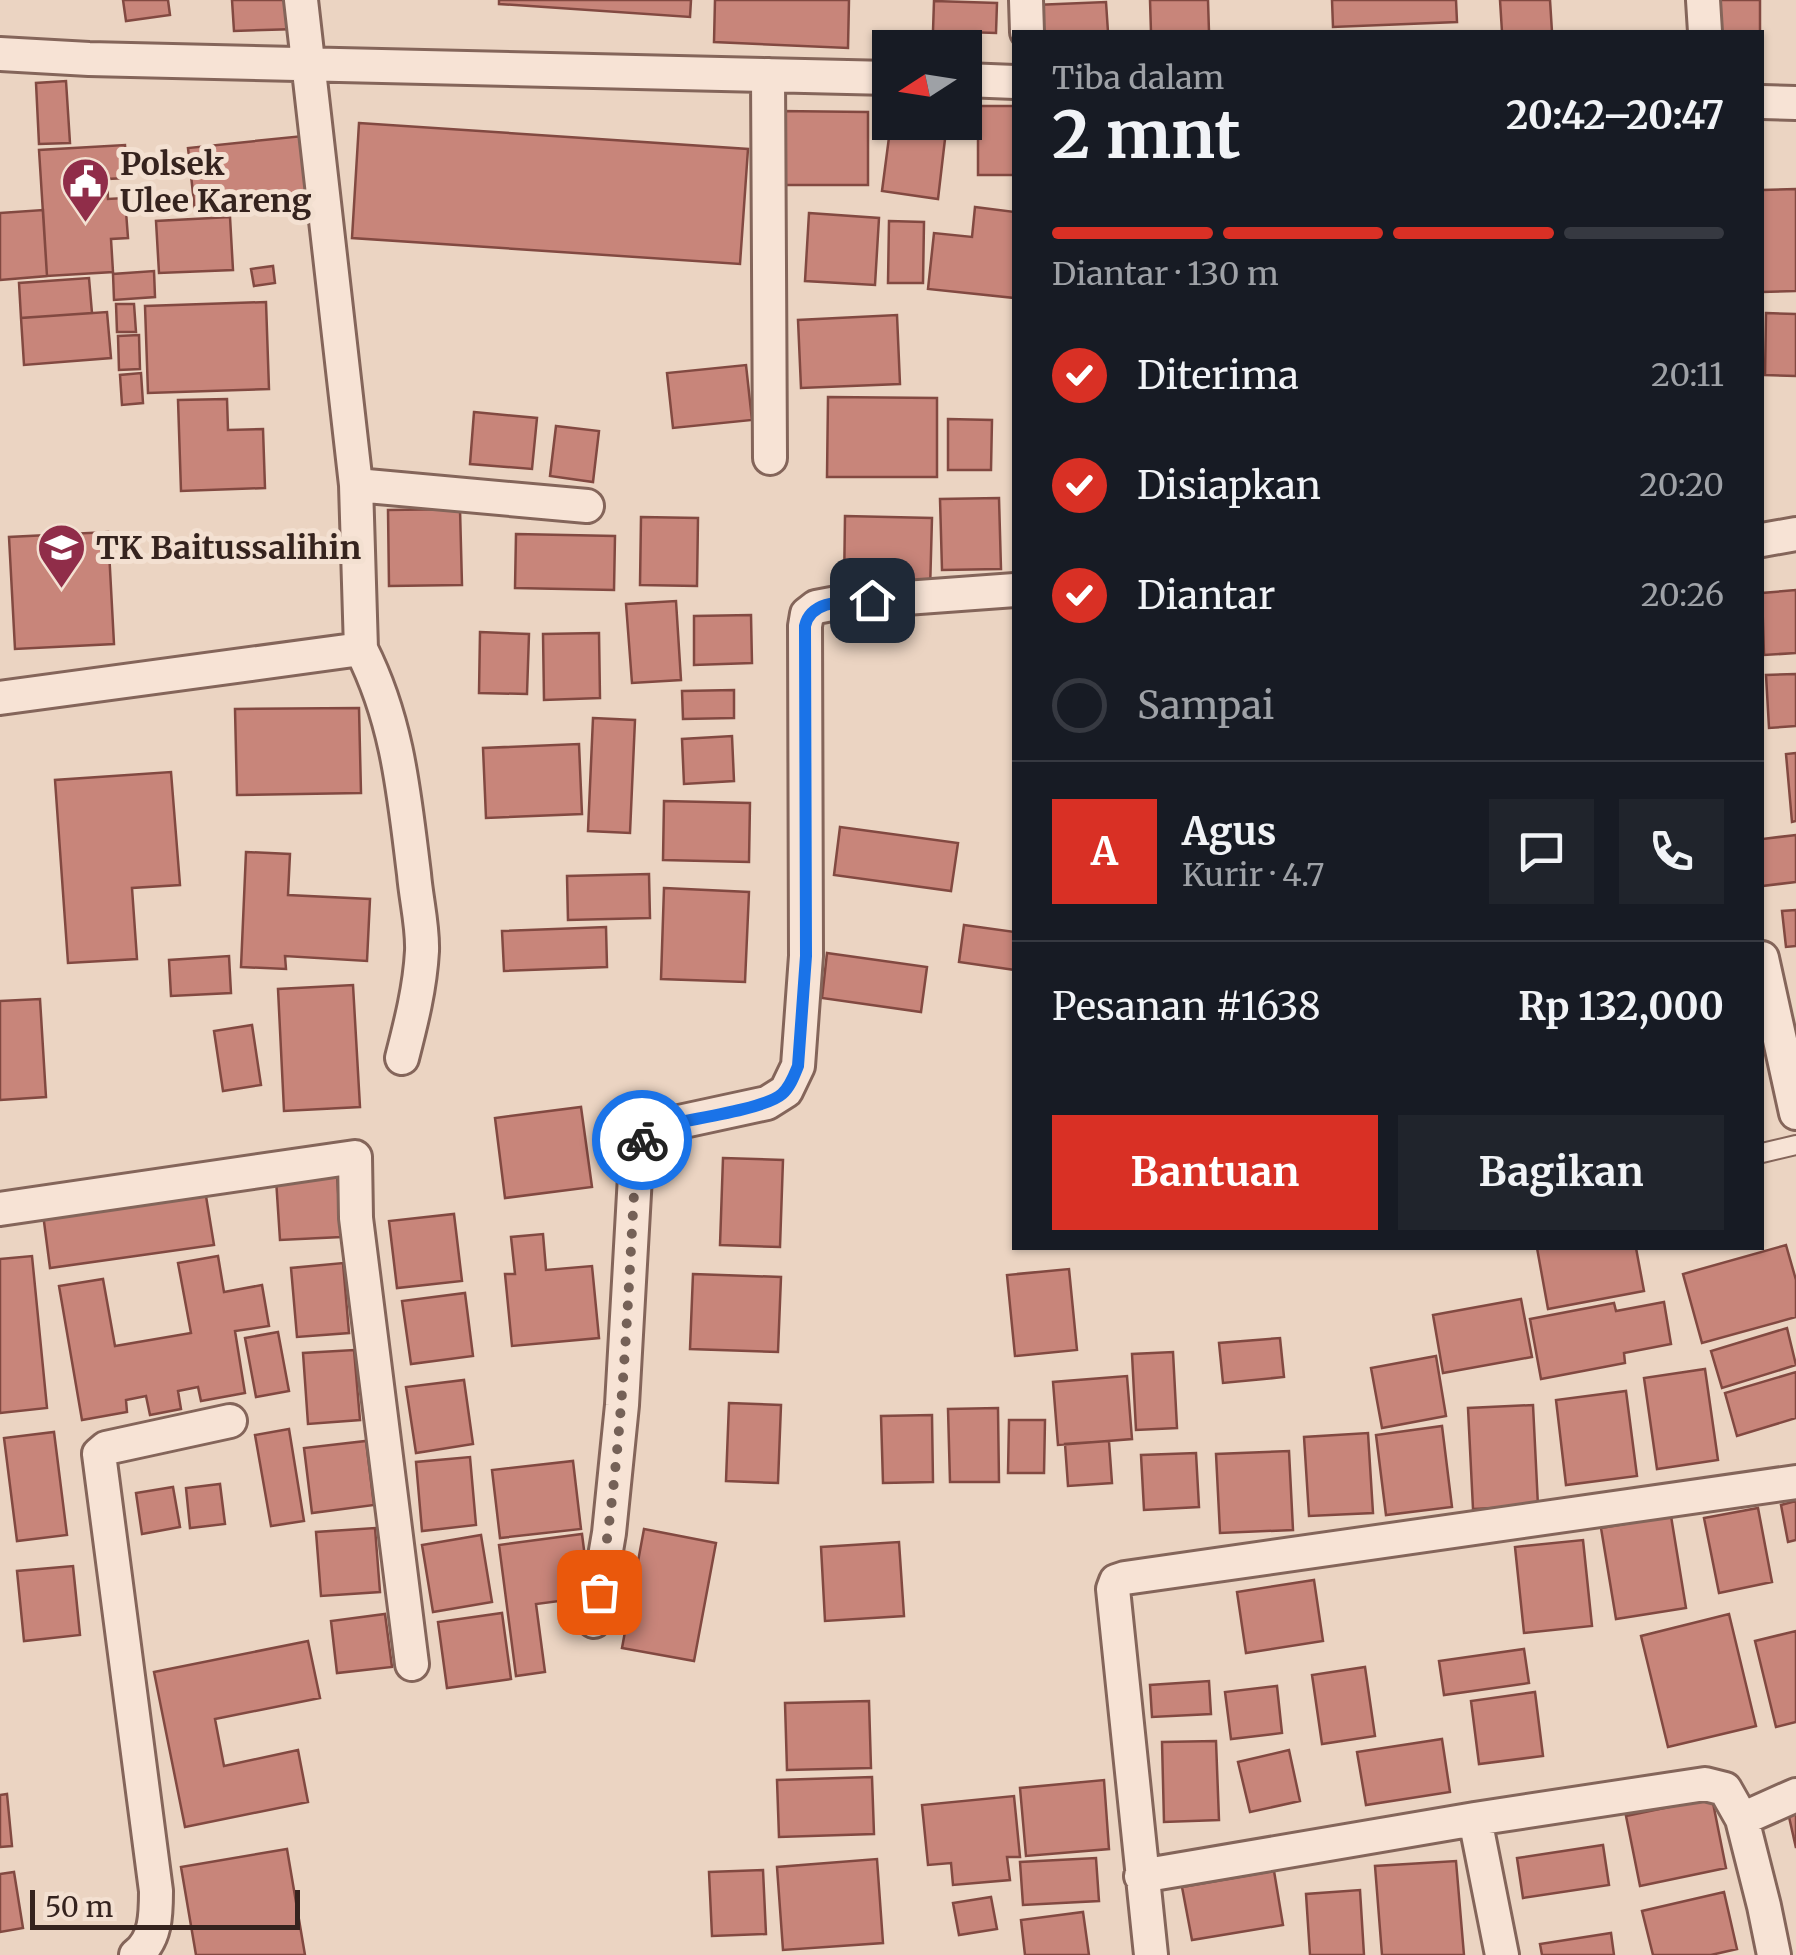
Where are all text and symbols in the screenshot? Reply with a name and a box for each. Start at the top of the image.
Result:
north arrow [872,30,982,140]
map controls [872,30,982,140]
text: Tiba dalam [1052,58,1224,98]
text: 20:42–20:47 [1506,92,1724,139]
text: 2 mnt [1052,94,1241,176]
place label: Polsek Ulee Kareng [120,144,311,221]
public building icon: Polsek Ulee Kareng [59,156,111,224]
text: Diantar · 130 m [1052,254,1279,294]
icon: check [1052,348,1107,403]
text: Diterima [1137,352,1299,399]
text: 20:11 [1651,355,1724,395]
icon: check [1052,458,1107,513]
text: Disiapkan [1137,462,1321,509]
text: 20:20 [1639,465,1724,505]
school or university icon: TK Baitussalihin [35,522,87,590]
place label: TK Baitussalihin [96,528,361,568]
pin [830,558,915,643]
icon: check [1052,568,1107,623]
text: Diantar [1137,572,1275,619]
icon: home [845,573,900,628]
text: 20:26 [1641,575,1724,615]
text: Sampai [1137,682,1274,729]
button: chat [1489,799,1594,904]
button: phone [1619,799,1724,904]
text: Agus [1182,808,1276,855]
text: A [1091,828,1118,875]
text: Kurir · 4.7 [1182,855,1325,895]
text: Pesanan #1638 [1052,983,1321,1030]
text: Rp 132,000 [1518,983,1724,1030]
courier [592,1090,692,1190]
icon: bike [615,1113,670,1168]
button: Bantuan [1052,1115,1378,1230]
button: Bagikan [1398,1115,1724,1230]
pin [557,1550,642,1635]
icon: bag [572,1565,627,1620]
scale bar [30,1885,300,1930]
text: 50 m [45,1889,113,1925]

